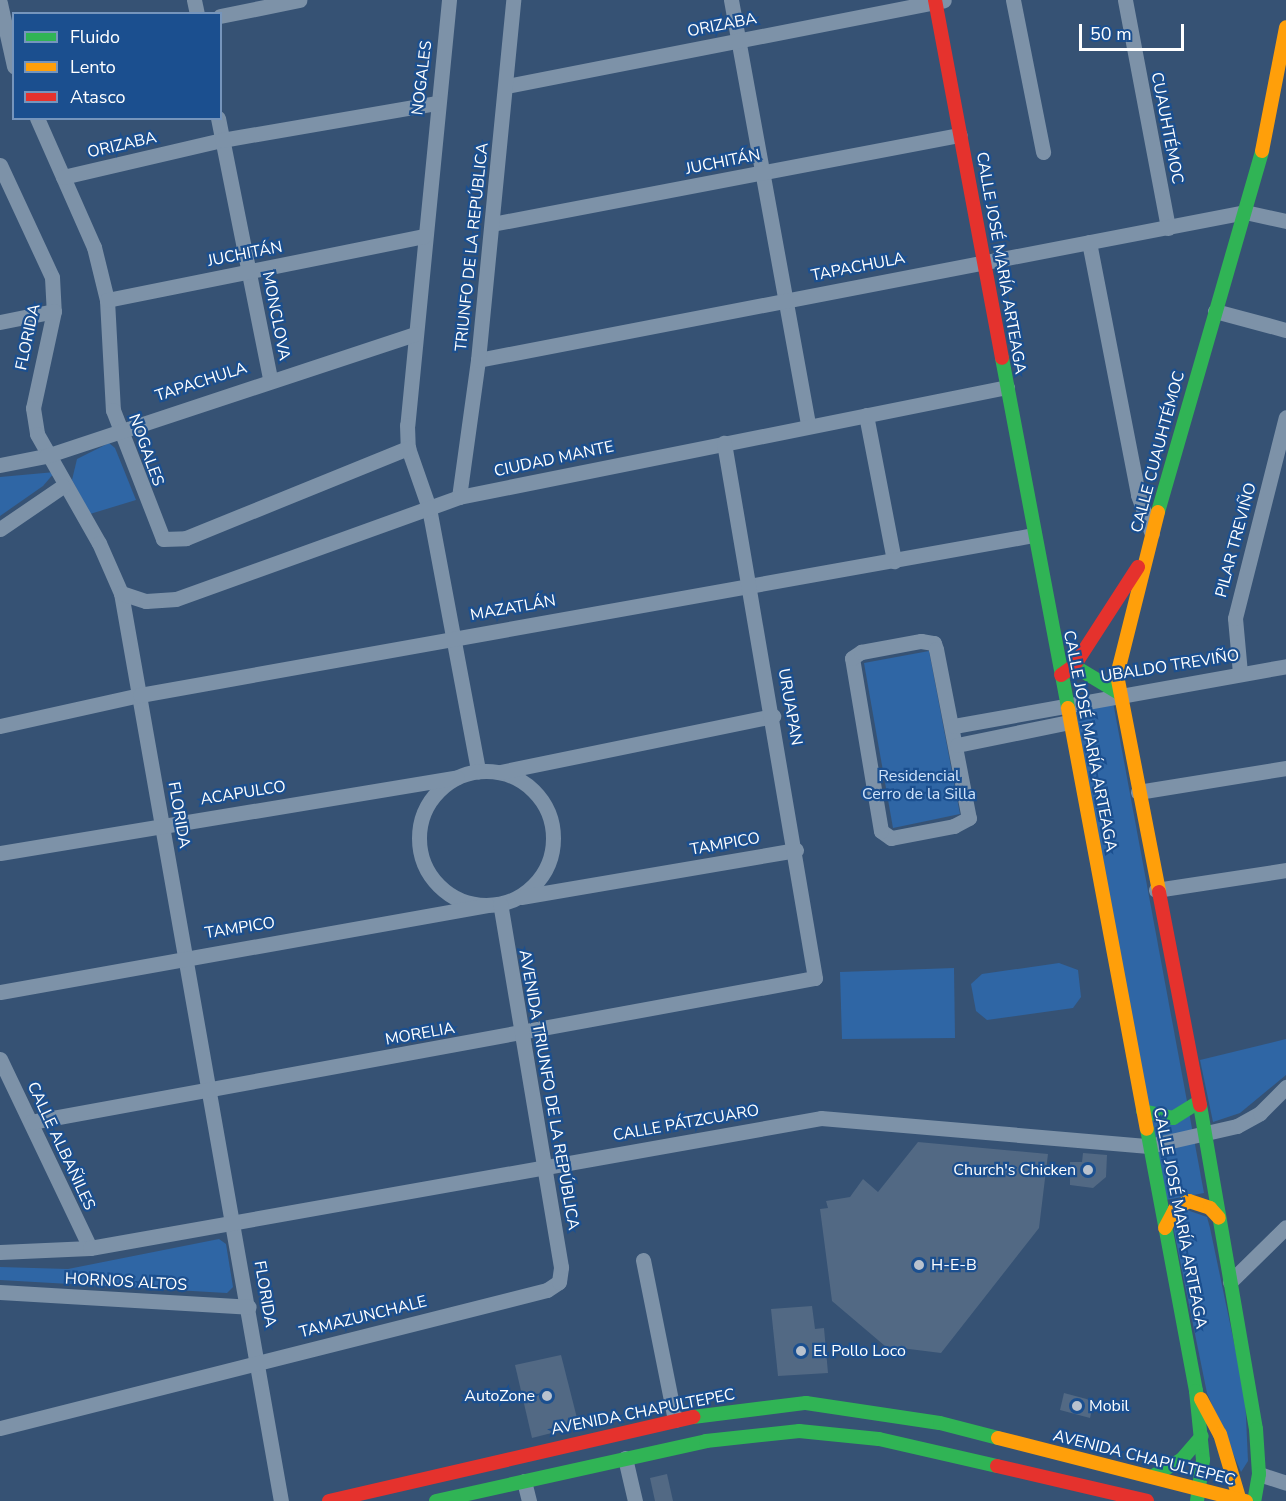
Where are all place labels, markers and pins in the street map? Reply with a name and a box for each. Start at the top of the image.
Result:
place label: Church's Chicken [953,1160,1076,1180]
marker: Church's Chicken [1081,1163,1095,1177]
place label: H-E-B [931,1255,977,1275]
marker: H-E-B [912,1258,926,1272]
place label: El Pollo Loco [813,1341,906,1361]
marker: El Pollo Loco [794,1344,808,1358]
place label: AutoZone [464,1386,535,1406]
marker: AutoZone [540,1389,554,1403]
place label: Mobil [1089,1396,1129,1416]
marker: Mobil [1070,1399,1084,1413]

